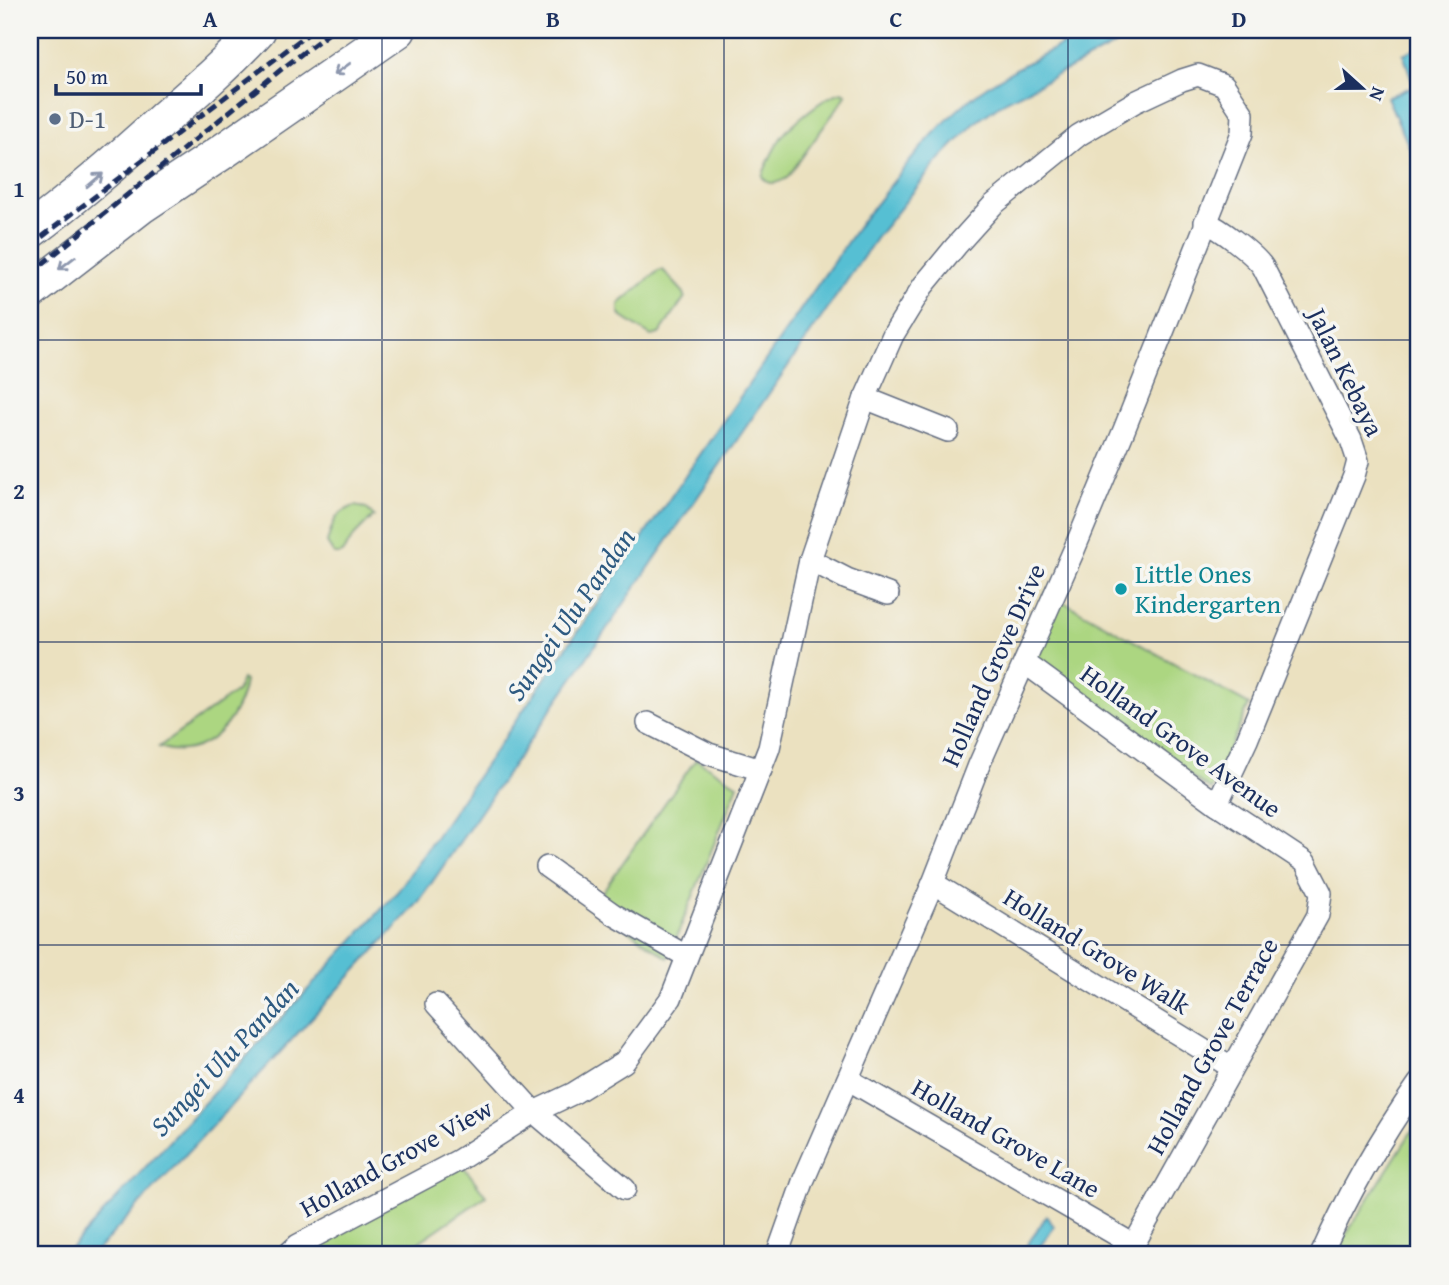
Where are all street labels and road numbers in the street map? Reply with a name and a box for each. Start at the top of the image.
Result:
street label: Jalan Kebaya [1297,298,1395,443]
street label: Holland Grove Drive [930,557,1055,773]
street label: Holland Grove Avenue [1073,654,1290,827]
street label: Holland Grove Walk [996,877,1199,1024]
street label: Holland Grove Terrace [1136,930,1288,1162]
street label: Holland Grove Lane [905,1068,1108,1207]
street label: Holland Grove View [292,1088,500,1227]

